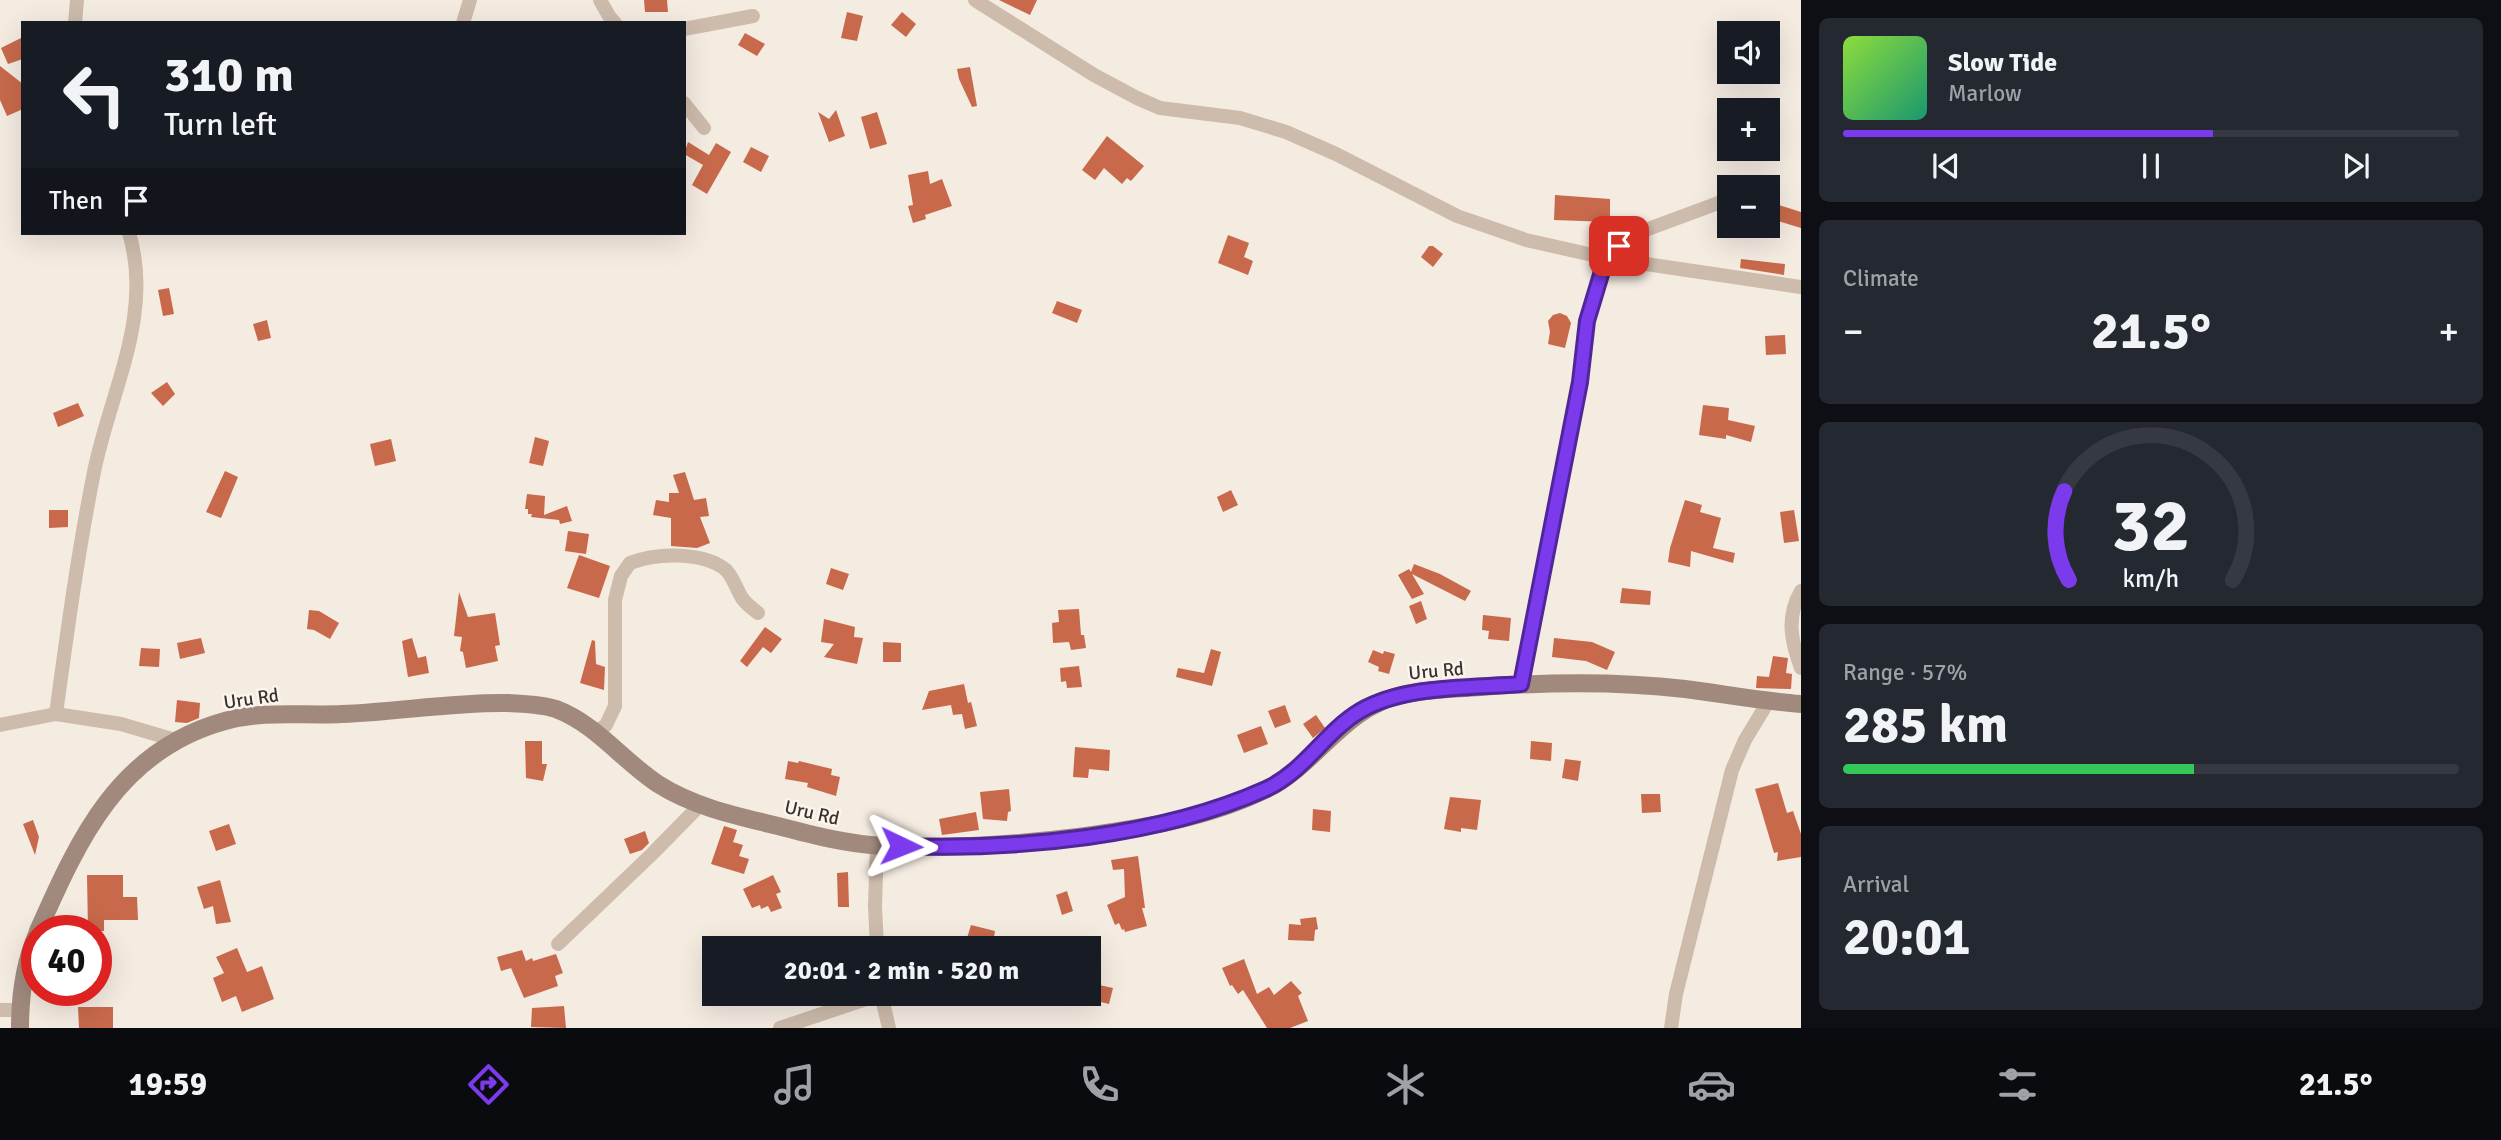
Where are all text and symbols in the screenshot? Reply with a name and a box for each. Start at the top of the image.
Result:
map controls [1717,21,1780,238]
button: sound [1717,21,1780,84]
text: 310 m [164,45,294,105]
text: Slow Tide [1948,47,2057,79]
icon: left [49,49,140,140]
text: Marlow [1948,79,2022,108]
button: + [1717,98,1780,161]
text: Turn left [164,105,277,144]
icon: previous [1927,147,1965,185]
icon: pause [2132,147,2170,185]
icon: next [2337,147,2375,185]
button: − [1717,175,1780,238]
icon: arrive [117,182,155,220]
text: Then [49,185,103,217]
pin [1589,216,1649,276]
icon: arrive [1600,227,1638,265]
text: Climate [1843,264,1919,293]
text: 21.5° [2091,299,2211,363]
text: − [1843,308,1864,355]
text: + [2438,308,2459,355]
text: 32 [2112,482,2190,571]
text: km/h [2123,563,2179,594]
street label: Uru Rd [1407,657,1465,685]
text: Range · 57% [1843,658,1967,687]
street label: Uru Rd [222,683,280,715]
text: 285 km [1843,693,2008,757]
street label: Uru Rd [782,795,842,831]
position arrow [864,809,938,883]
text: Arrival [1843,870,1909,899]
text: 20:01 [1843,905,1971,969]
speed limit sign: 40 [21,915,112,1006]
text: 20:01 · 2 min · 520 m [784,955,1019,987]
icon: directions [464,1060,513,1109]
icon: music [770,1060,819,1109]
icon: phone [1075,1060,1124,1109]
icon: climate [1381,1060,1430,1109]
icon: car [1687,1060,1736,1109]
icon: filters [1993,1060,2042,1109]
text: 19:59 [128,1065,207,1104]
text: 21.5° [2299,1065,2373,1104]

